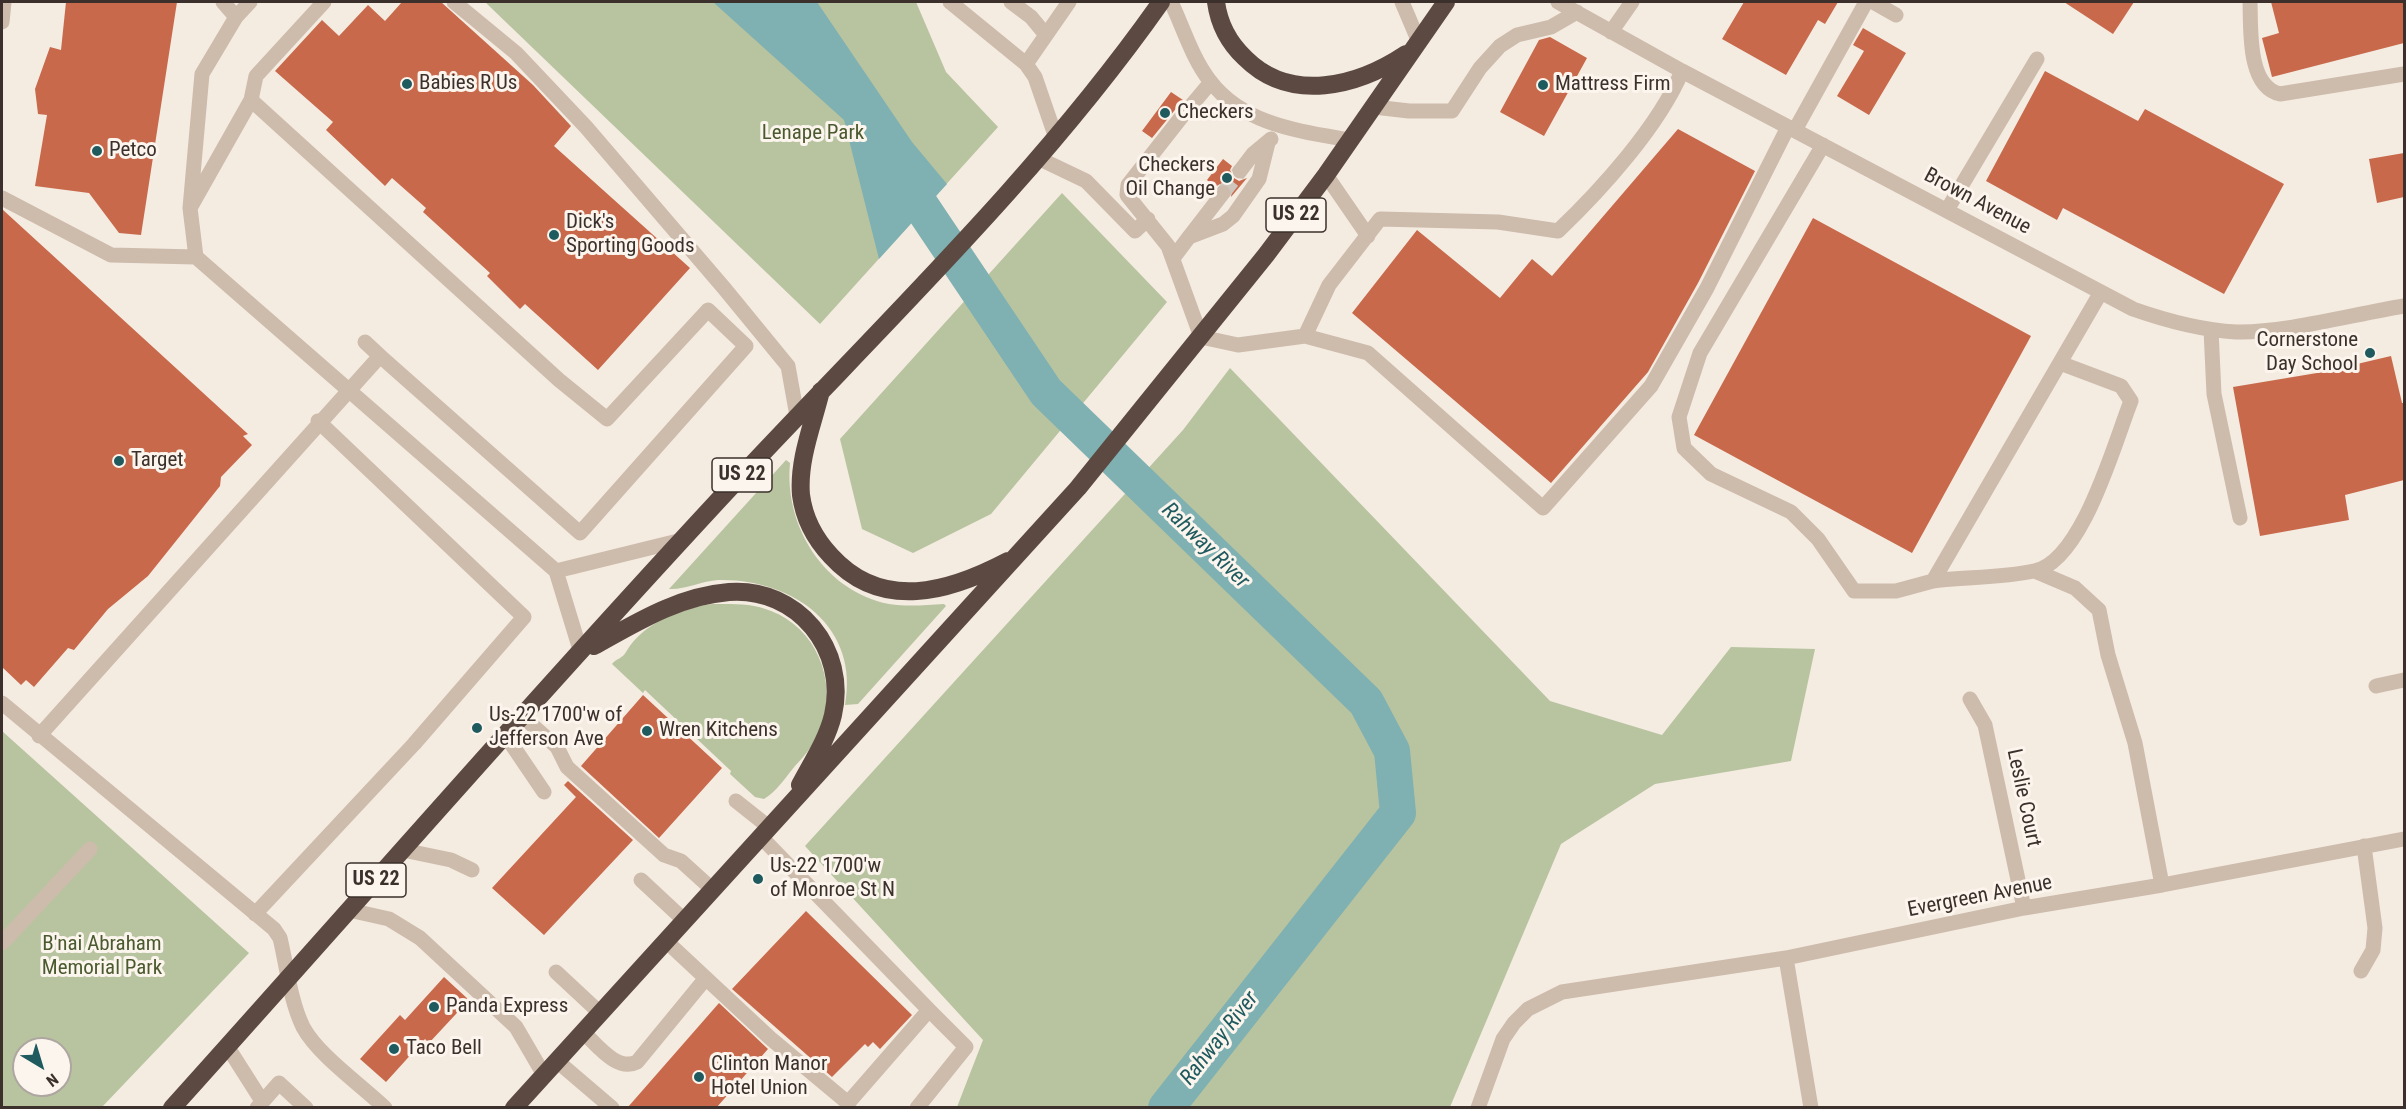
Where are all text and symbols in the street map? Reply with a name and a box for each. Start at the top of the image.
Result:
place label: Babies R Us [419,71,517,97]
place label: Mattress Firm [1555,72,1670,98]
marker: Babies R Us [400,77,414,91]
marker: Mattress Firm [1536,78,1550,92]
place label: Checkers [1177,100,1254,126]
marker: Checkers [1158,106,1172,120]
park label: Lenape Park [762,121,864,147]
place label: Petco [109,138,157,164]
marker: Petco [90,144,104,158]
place label: Checkers Oil Change [1125,153,1215,203]
street label: Brown Avenue [1919,163,2035,241]
marker: Checkers Oil Change [1220,171,1234,185]
road number: US 22 [1266,198,1326,232]
place label: Dick's Sporting Goods [566,210,695,260]
marker: Dick's Sporting Goods [547,228,561,242]
place label: Cornerstone Day School [2257,328,2358,378]
marker: Cornerstone Day School [2363,346,2377,360]
place label: Target [131,448,183,474]
marker: Target [112,454,126,468]
road number: US 22 [712,458,772,492]
water label: Rahway River [1156,498,1254,594]
place label: Us-22 1700'w of Jefferson Ave [489,703,622,753]
place label: Wren Kitchens [659,718,778,744]
marker: Us-22 1700'w of Jefferson Ave [470,721,484,735]
marker: Wren Kitchens [640,724,654,738]
street label: Leslie Court [2000,747,2046,849]
place label: Us-22 1700'w of Monroe St N [770,854,895,904]
road number: US 22 [346,863,406,897]
street label: Evergreen Avenue [1906,871,2054,923]
marker: Us-22 1700'w of Monroe St N [751,872,765,886]
park label: B'nai Abraham Memorial Park [42,932,162,982]
water label: Rahway River [1175,987,1265,1091]
place label: Panda Express [446,994,568,1020]
marker: Panda Express [427,1000,441,1014]
place label: Taco Bell [406,1036,482,1062]
north arrow [12,1037,72,1097]
marker: Taco Bell [387,1042,401,1056]
place label: Clinton Manor Hotel Union [711,1052,827,1102]
text: N [42,1069,62,1090]
marker: Clinton Manor Hotel Union [692,1070,706,1084]

